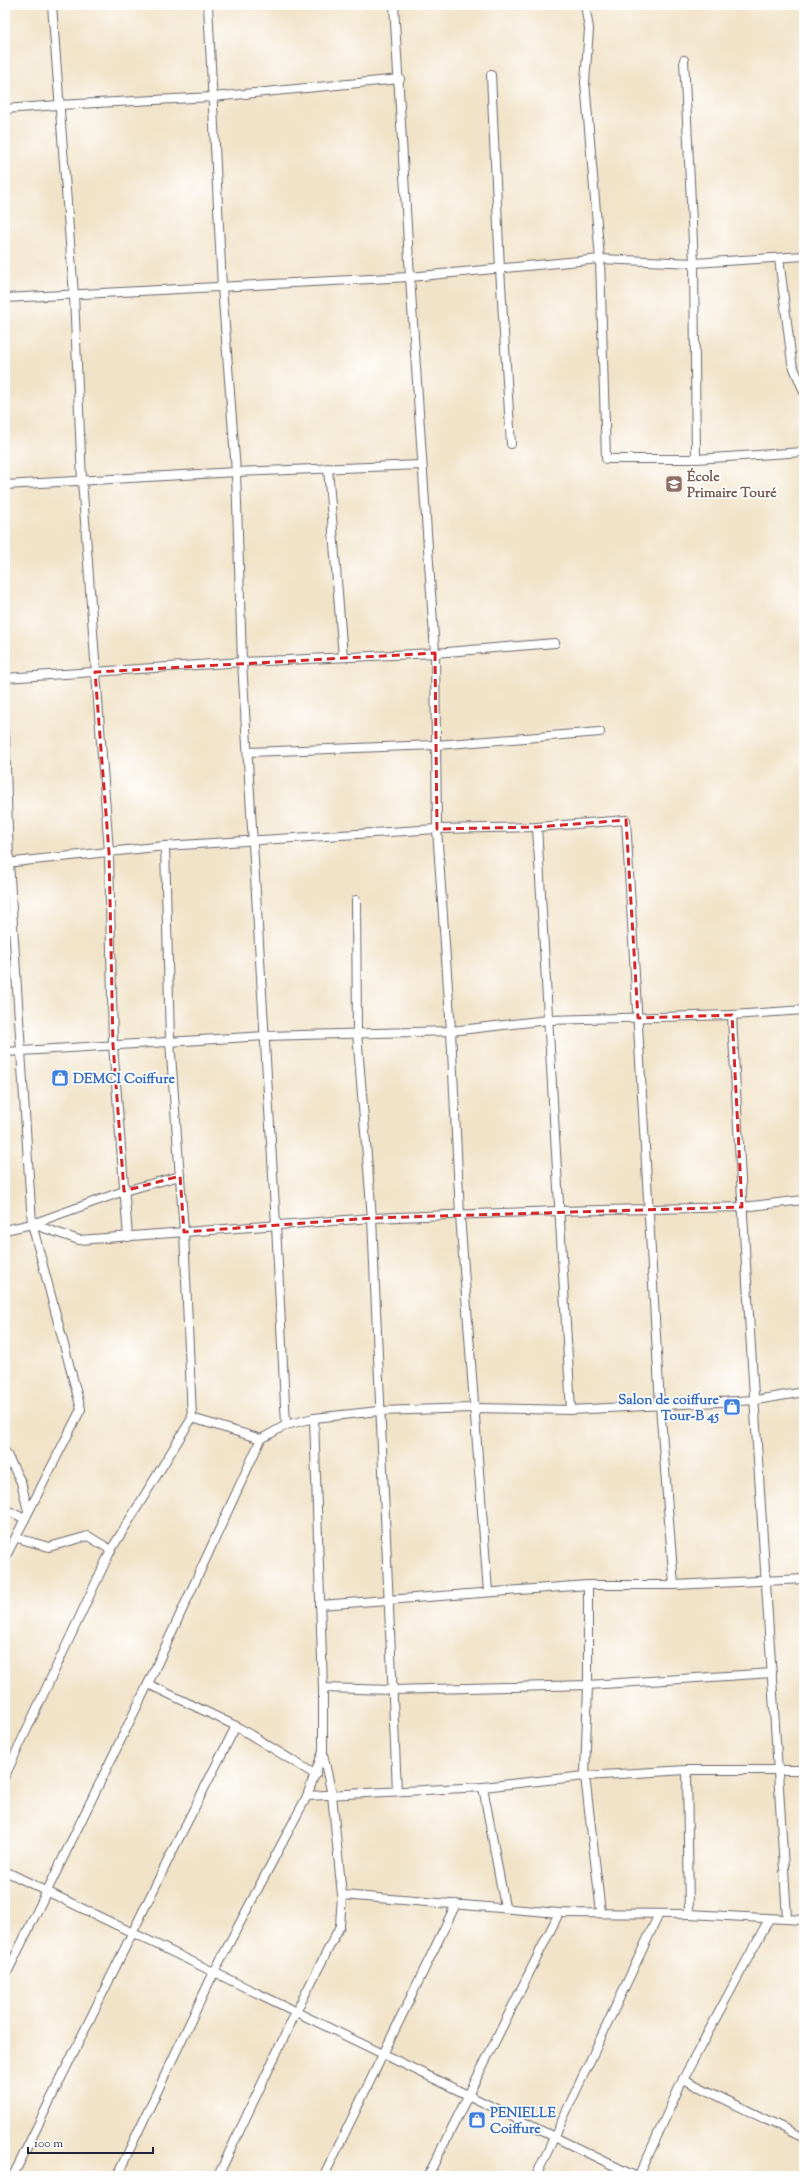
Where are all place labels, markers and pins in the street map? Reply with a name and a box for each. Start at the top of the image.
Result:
place label: École Primaire Touré [687,467,777,504]
school or university icon: École Primaire Touré [664,474,684,494]
shop icon: DEMCI Coiffure [50,1068,70,1088]
place label: DEMCI Coiffure [73,1070,175,1090]
place label: Salon de coiffure Tour-B 45 [618,1391,719,1427]
shop icon: Salon de coiffure Tour-B 45 [722,1397,742,1417]
place label: PENIELLE Coiffure [490,2104,556,2140]
shop icon: PENIELLE Coiffure [467,2110,487,2130]

